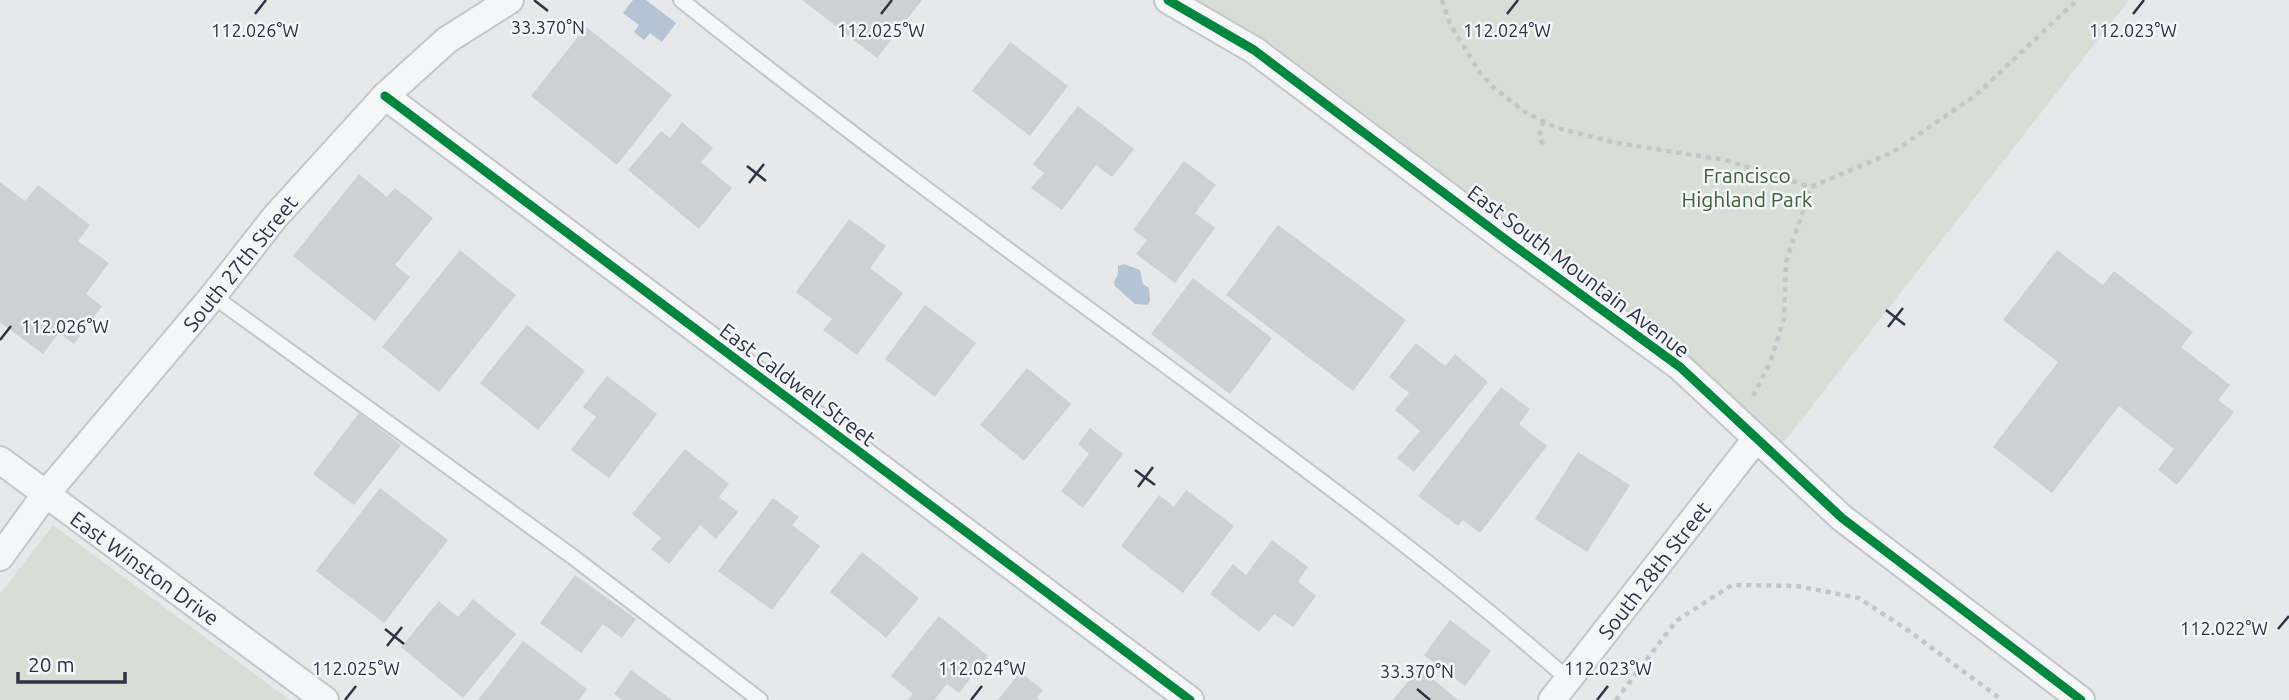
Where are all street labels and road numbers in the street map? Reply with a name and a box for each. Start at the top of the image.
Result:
street label: East South Mountain Avenue [1463,180,1695,362]
street label: South 27th Street [178,190,302,336]
street label: East Caldwell Street [715,318,881,450]
street label: South 28th Street [1593,497,1715,643]
street label: East Winston Drive [66,506,224,630]

